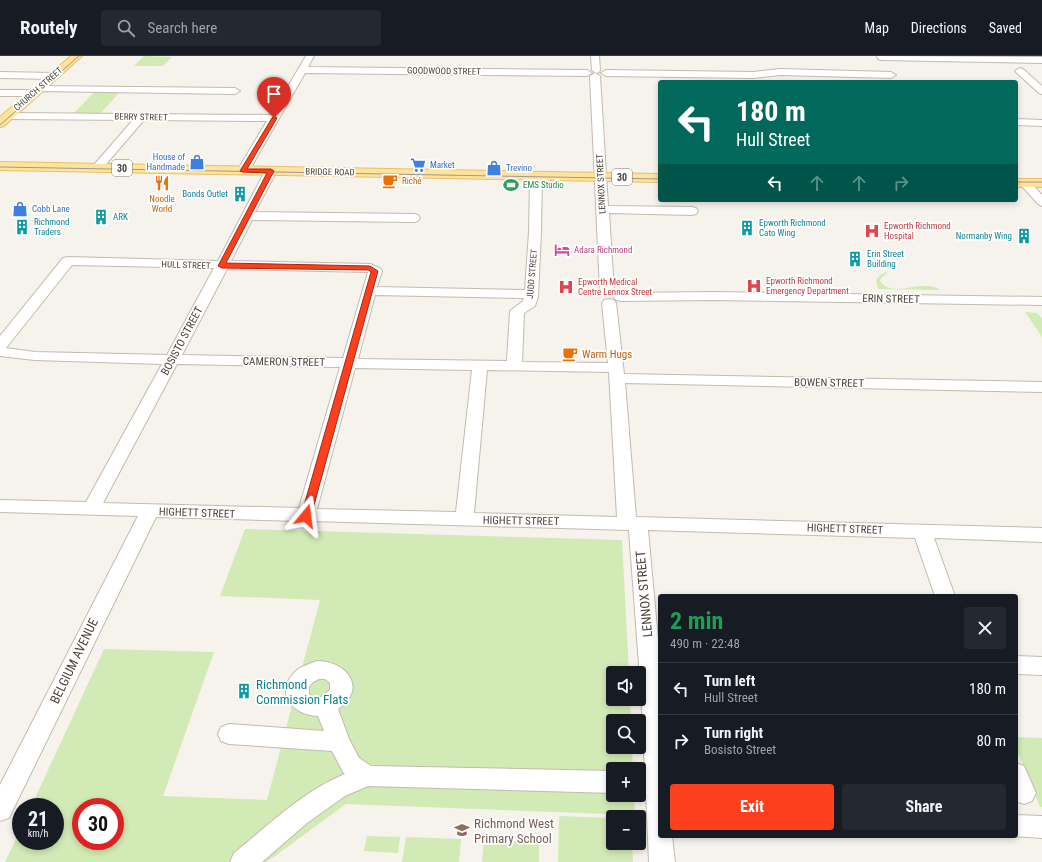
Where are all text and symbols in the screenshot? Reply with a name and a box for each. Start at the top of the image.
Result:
search box [101,10,381,46]
text: Routely [20,16,77,39]
icon: search [115,17,137,39]
text: Search here [147,19,217,37]
text: Map [865,20,889,36]
text: Directions [911,20,967,36]
text: Saved [989,20,1022,36]
street label: CHURCH STREET [12,65,65,113]
street label: GOODWOOD STREET [407,65,481,77]
pin [257,77,291,118]
icon: arrive [263,83,285,105]
text: 180 m [736,95,806,128]
icon: left [670,96,722,148]
street label: BERRY STREET [114,112,168,122]
text: Hull Street [736,129,810,150]
place label: House of Handmade [147,152,185,172]
shop icon: House of Handmade [188,153,206,171]
street label: LENNOX STREET [594,153,608,214]
supermarket icon: Market [409,156,427,174]
shop icon: Trevino [485,159,503,177]
road number: 30 [112,160,132,176]
place label: Market [430,160,455,170]
place label: Trevino [506,163,532,173]
street label: BRIDGE ROAD [305,167,355,177]
road number: 30 [612,169,632,185]
cafe icon: Riché [381,172,399,190]
icon: left [764,172,786,194]
icon: ahead [806,172,828,194]
icon: ahead [848,172,870,194]
icon: right [890,172,912,194]
restaurant icon: Noodle World [153,174,171,192]
place label: Riché [402,176,422,186]
sports icon: EMS Studio [502,176,520,194]
place label: EMS Studio [523,180,564,190]
building icon: Bonds Outlet [231,185,249,203]
place label: Bonds Outlet [182,189,228,199]
place label: Noodle World [149,194,175,214]
shop icon: Cobb Lane [11,200,29,218]
place label: Cobb Lane [32,204,70,214]
building icon: ARK [92,208,110,226]
place label: ARK [113,212,128,222]
place label: Richmond Traders [34,217,69,237]
building icon: Richmond Traders [13,218,31,236]
place label: Epworth Richmond Cato Wing [759,218,826,238]
building icon: Epworth Richmond Cato Wing [738,219,756,237]
place label: Epworth Richmond Hospital [884,221,951,241]
hospital icon: Epworth Richmond Hospital [863,222,881,240]
building icon: Normanby Wing [1015,227,1033,245]
place label: Normanby Wing [956,231,1012,241]
hotel icon: Adara Richmond [553,241,571,259]
place label: Adara Richmond [574,245,632,255]
street label: JUDD STREET [525,249,539,299]
place label: Erin Street Building [867,249,904,269]
building icon: Erin Street Building [846,250,864,268]
street label: HULL STREET [161,259,211,271]
place label: Epworth Richmond Emergency Department [766,276,849,296]
place label: Epworth Medical Centre Lennox Street [578,277,652,297]
hospital icon: Epworth Richmond Emergency Department [745,277,763,295]
hospital icon: Epworth Medical Centre Lennox Street [557,278,575,296]
street label: ERIN STREET [862,292,920,306]
street label: BOSISTO STREET [159,304,206,377]
cafe icon: Warm Hugs [561,345,579,363]
place label: Warm Hugs [582,348,632,361]
street label: CAMERON STREET [243,355,325,369]
street label: BOWEN STREET [794,376,864,390]
position arrow [285,495,327,537]
street label: HIGHETT STREET [159,505,236,521]
street label: HIGHETT STREET [483,514,560,528]
street label: HIGHETT STREET [807,521,884,537]
street label: LENNOX STREET [633,550,655,638]
text: 2 min [670,607,723,635]
button: close [964,607,1006,649]
street label: BELGIUM AVENUE [47,616,101,706]
text: 490 m · 22:48 [670,636,740,651]
map controls [606,666,646,850]
button: sound [606,666,646,706]
text: Turn left [704,672,755,690]
place label: Richmond Commission Flats [256,677,348,707]
icon: left [670,678,692,700]
text: 180 m [969,680,1006,698]
building icon: Richmond Commission Flats [235,682,253,700]
text: Hull Street [704,690,758,705]
button: search [606,714,646,754]
text: Turn right [704,724,763,742]
icon: right [670,730,692,752]
text: 80 m [976,732,1006,750]
text: Bosisto Street [704,742,776,757]
button: + [606,762,646,802]
button: Exit [670,784,834,830]
button: Share [842,784,1006,830]
speed limit sign: 30 [72,798,124,850]
text: 21 [28,807,48,831]
button: − [606,810,646,850]
place label: Richmond West Primary School [474,816,554,846]
school or university icon: Richmond West Primary School [453,821,471,839]
text: km/h [28,828,48,839]

